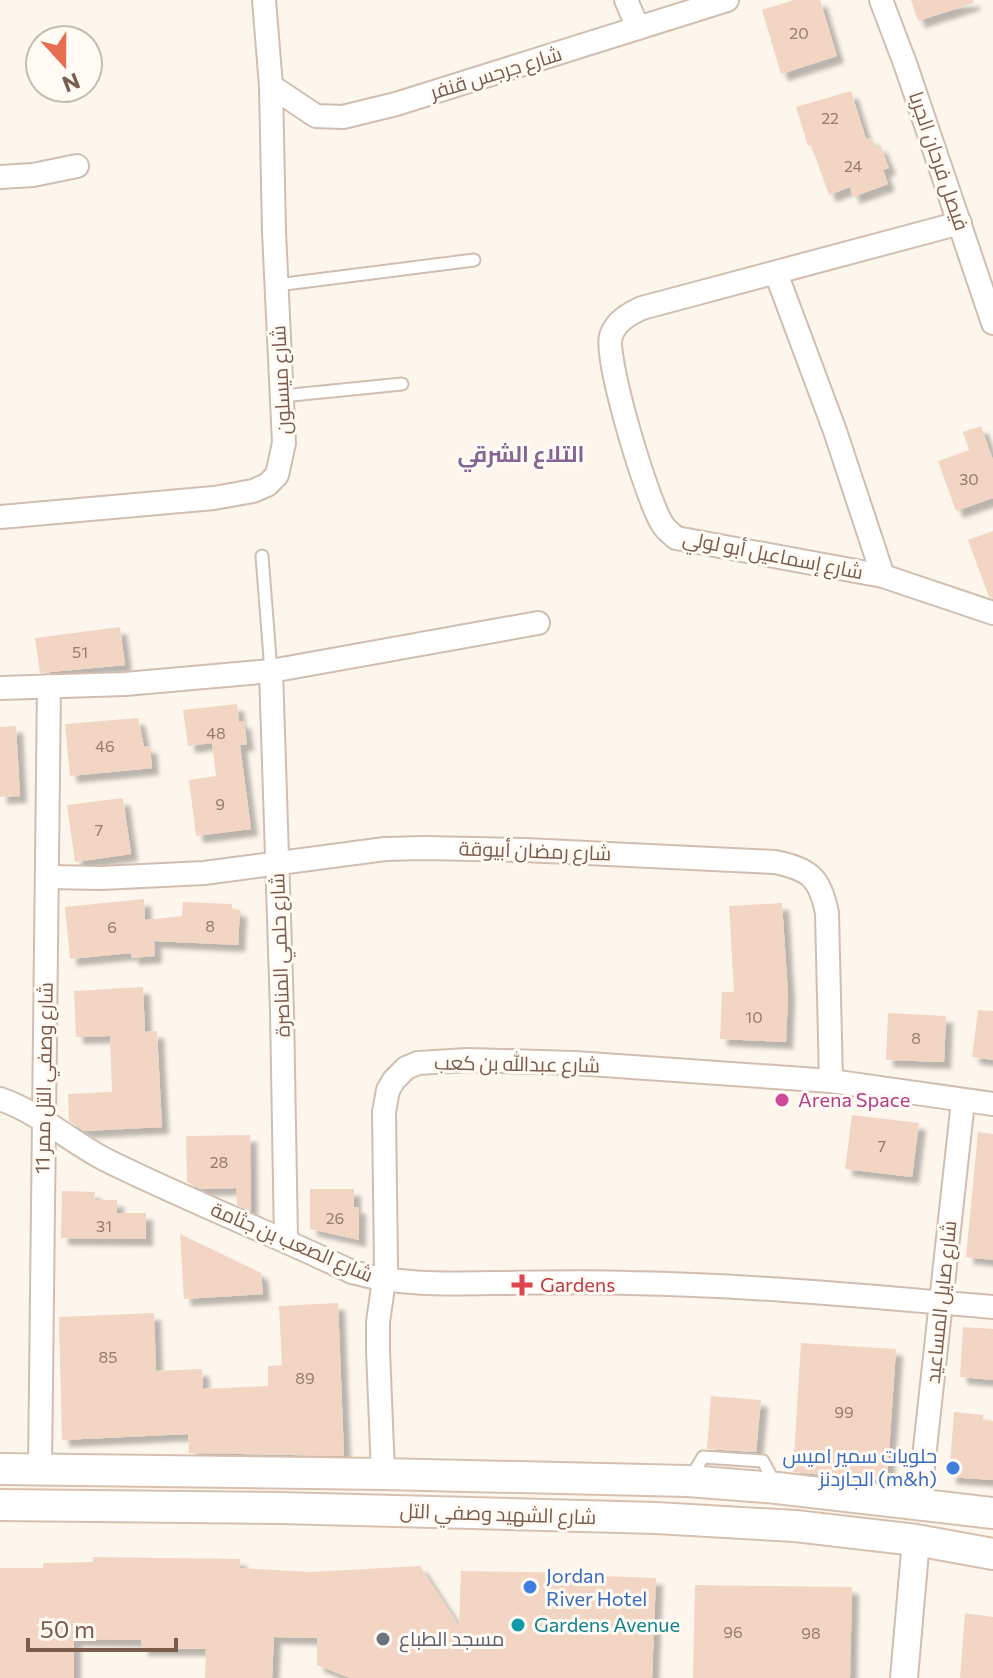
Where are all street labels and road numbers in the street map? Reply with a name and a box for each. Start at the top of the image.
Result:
street label: شارع جرجس قنفر [426,41,565,107]
street label: فيصل فرحان الجربا [903,88,975,234]
street label: شارع ميسلون [265,325,298,435]
street label: شارع إسماعيل أبو لولي [680,525,865,588]
street label: شارع رمضان أبيوقة [458,835,612,868]
street label: شارع حلمي المناصرة [264,872,299,1038]
street label: شارع وصفي التل ممر 11 [29,982,62,1174]
street label: شارع عبدالله بن كعب [434,1050,600,1079]
street label: شارع الصعب بن جثامة [207,1196,377,1289]
street label: شارع صايل المساعيد [920,1219,963,1385]
street label: شارع الشهيد وصفي التل [399,1498,597,1533]

